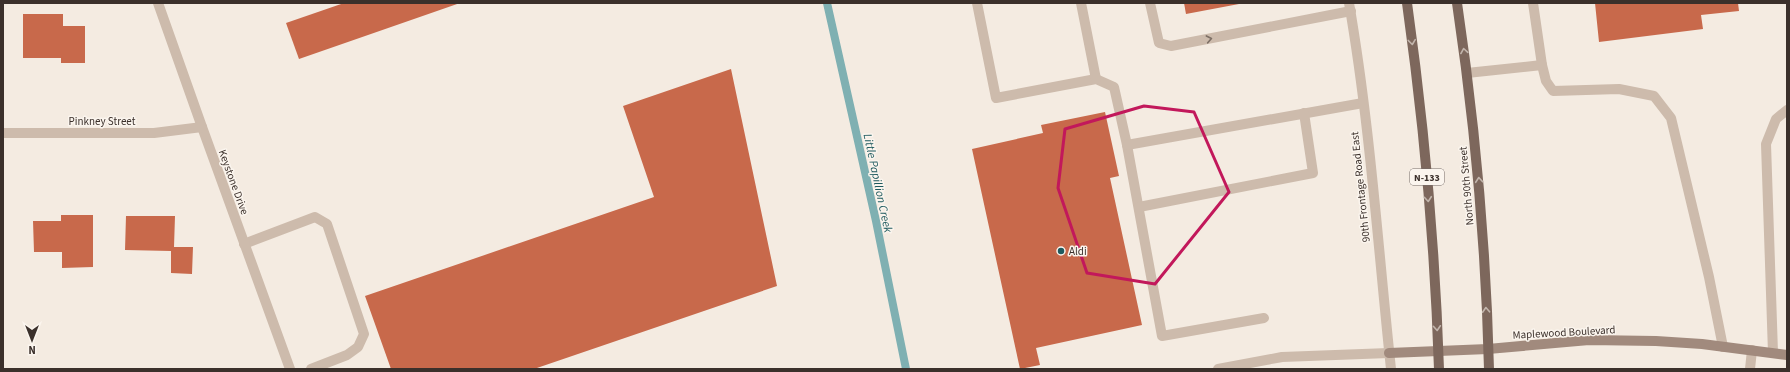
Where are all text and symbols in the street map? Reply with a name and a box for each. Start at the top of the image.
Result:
one-way arrow [1206,35,1212,43]
one-way arrow [1407,39,1416,45]
one-way arrow [1460,48,1469,54]
street label: Pinkney Street [69,114,136,129]
street label: 90th Frontage Road East [1347,131,1374,243]
water label: Little Papillion Creek [859,132,896,234]
street label: North 90th Street [1456,146,1477,226]
street label: Keystone Drive [215,147,252,217]
road number: N-133 [1410,169,1444,185]
one-way arrow [1475,177,1484,183]
one-way arrow [1424,196,1433,202]
place label: Aldi [1069,244,1087,259]
marker: Aldi [1056,246,1066,256]
one-way arrow [1482,307,1491,313]
north arrow [12,320,52,360]
street label: Maplewood Boulevard [1512,322,1616,343]
one-way arrow [1432,325,1441,331]
text: N [28,342,36,357]

